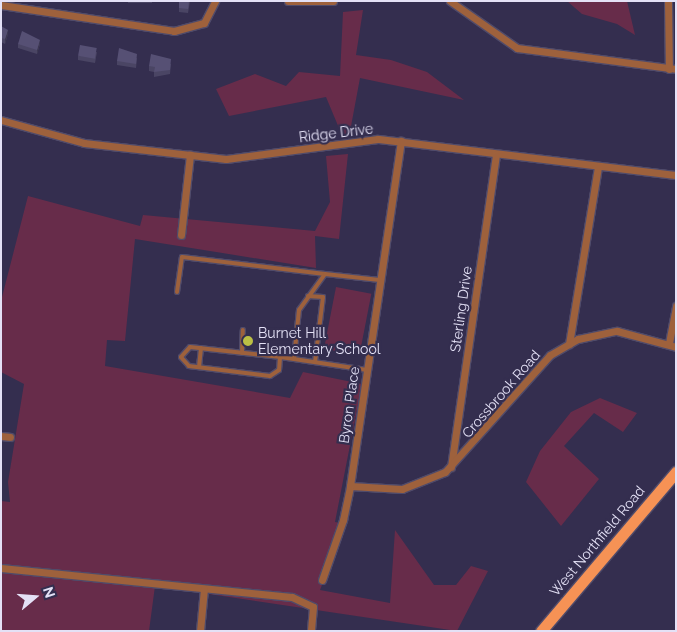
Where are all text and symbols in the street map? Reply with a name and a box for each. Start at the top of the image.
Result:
street label: Ridge Drive [298,120,374,146]
street label: Sterling Drive [447,265,475,353]
place label: Burnet Hill Elementary School [258,325,381,358]
marker: Burnet Hill Elementary School [242,335,254,347]
street label: Crossbrook Road [458,347,544,441]
street label: Byron Place [335,365,363,445]
street label: West Northfield Road [546,483,648,599]
north arrow [10,572,60,622]
text: N [40,585,59,600]

